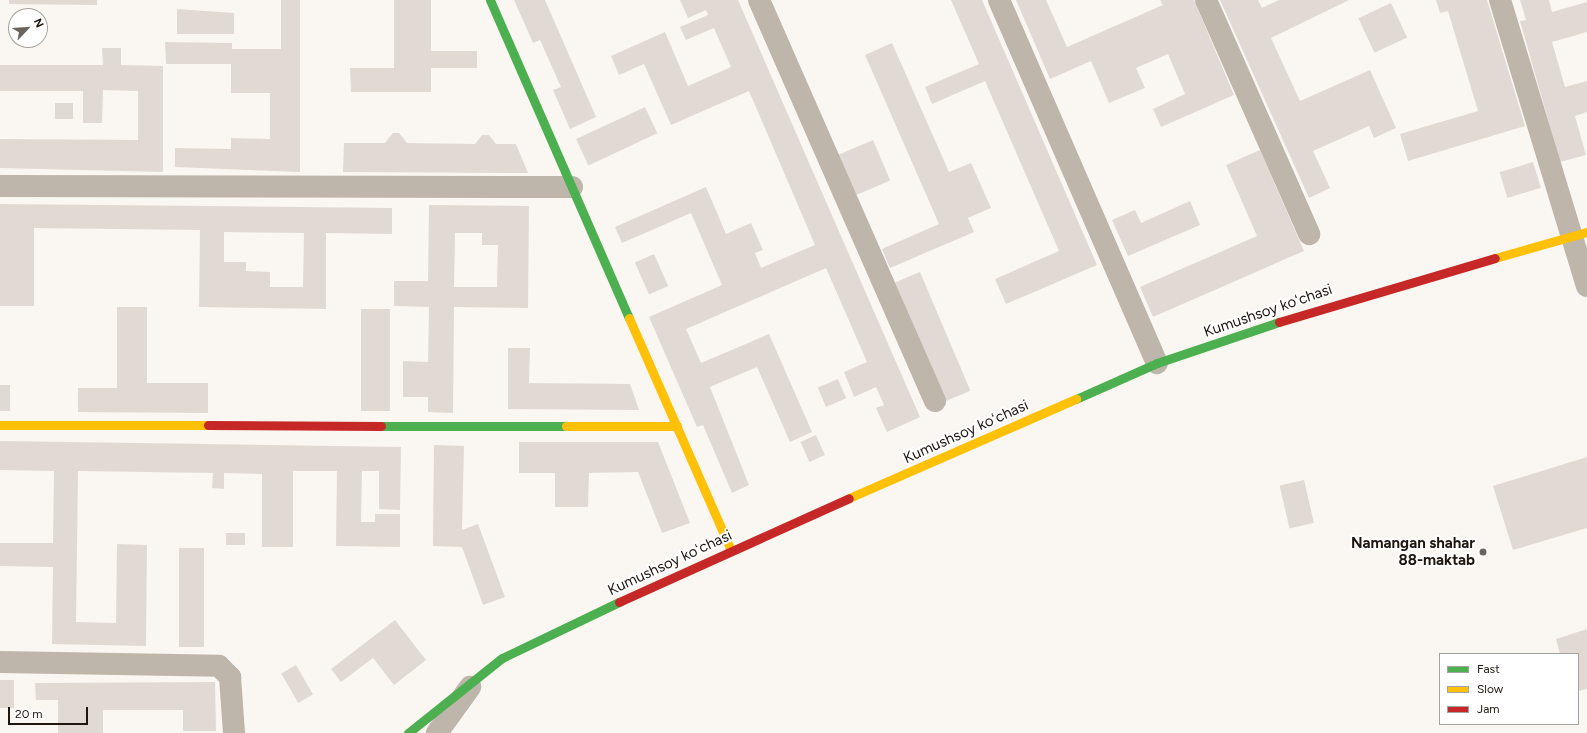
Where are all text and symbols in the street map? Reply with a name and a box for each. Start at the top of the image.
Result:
north arrow [8,8,48,48]
text: N [31,17,46,30]
street label: Kumushsoy koʻchasi [1201,281,1335,341]
street label: Kumushsoy koʻchasi [901,396,1031,468]
street label: Kumushsoy koʻchasi [605,526,735,600]
place label: Namangan shahar 88-maktab [1351,534,1475,569]
marker: Namangan shahar 88-maktab [1478,547,1488,557]
legend [1439,653,1579,725]
text: Fast [1477,662,1500,676]
text: Slow [1477,682,1503,696]
scale bar [10,699,90,725]
text: Jam [1477,702,1500,716]
text: 20 m [15,707,43,721]

